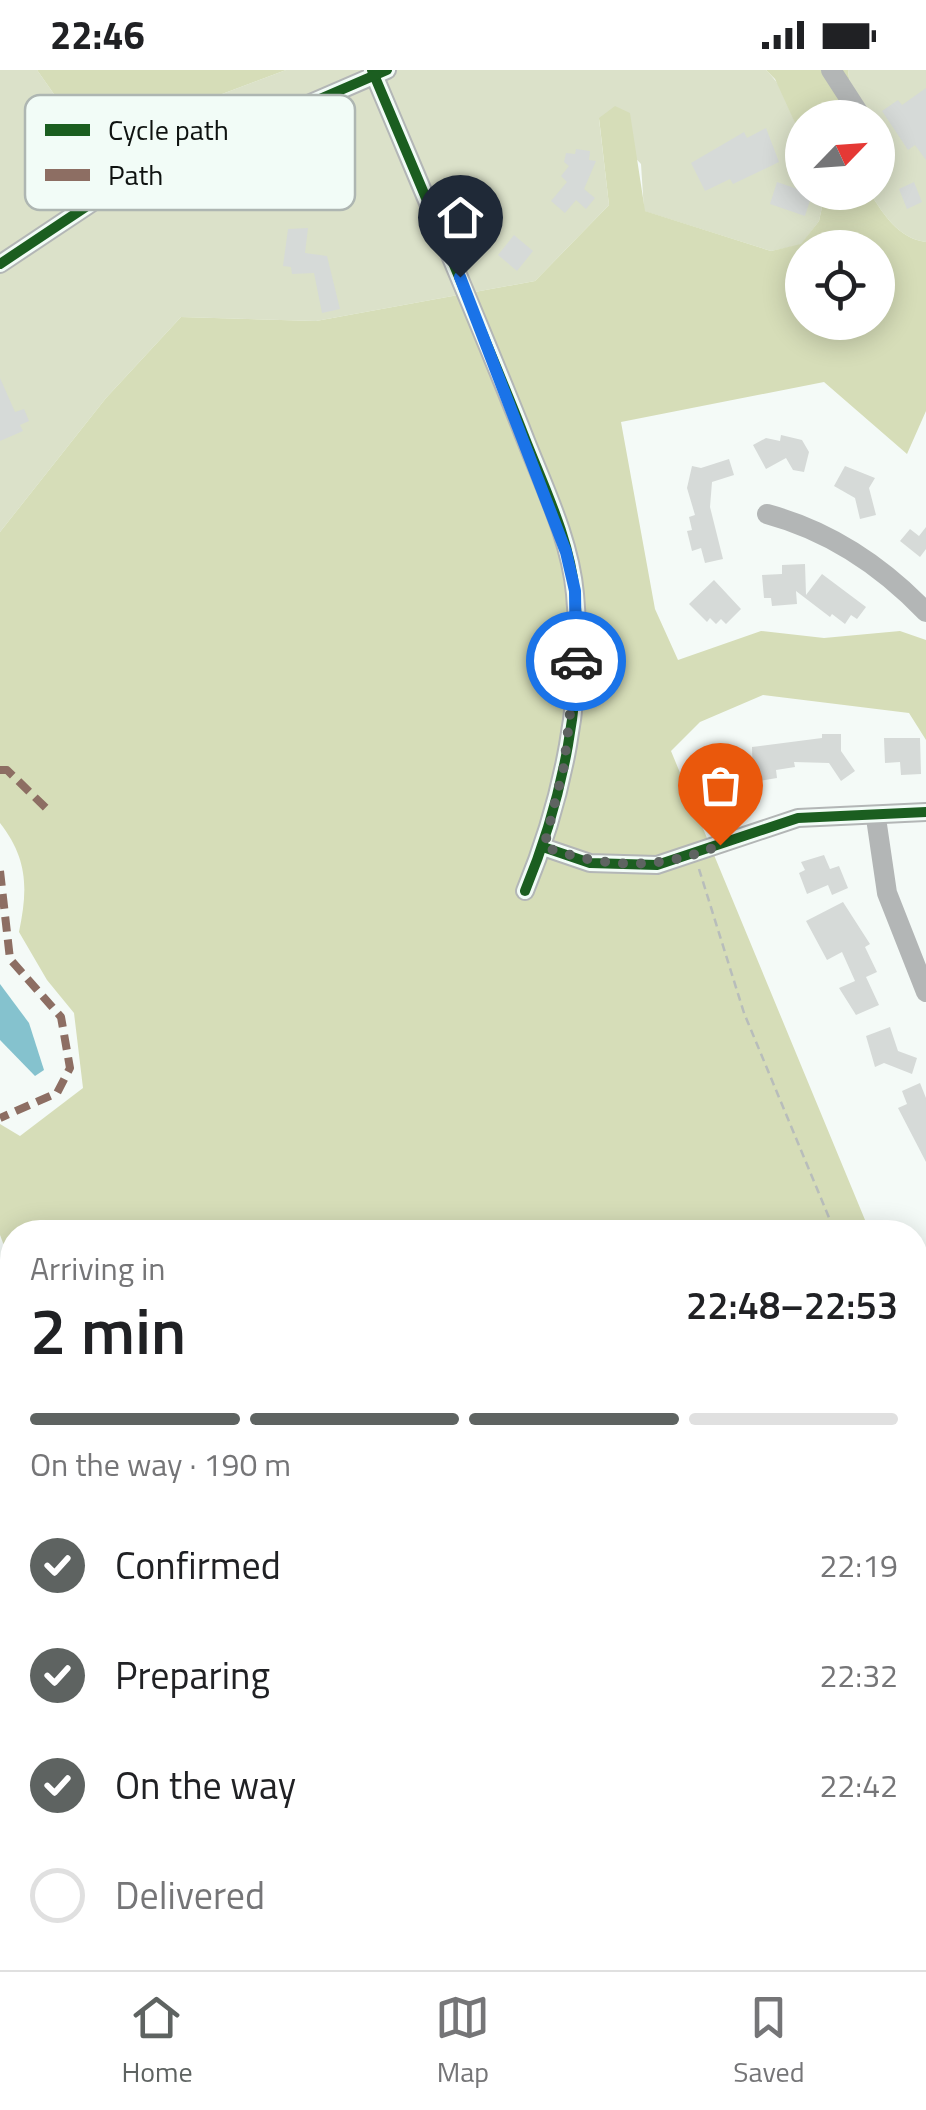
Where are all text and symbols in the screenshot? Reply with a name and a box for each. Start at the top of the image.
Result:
text: 22:46 [50,6,145,64]
legend [25,95,355,210]
north arrow [785,100,895,210]
map controls [785,100,895,340]
text: Cycle path [108,108,229,151]
text: Path [108,153,163,196]
pin [418,175,503,278]
icon: home [433,190,488,245]
button: locate [785,230,895,340]
courier [526,611,626,711]
icon: car [549,634,604,689]
pin [678,743,763,846]
icon: bag [693,758,748,813]
text: Arriving in [30,1244,166,1292]
text: 22:48–22:53 [686,1276,898,1334]
text: 2 min [30,1280,186,1379]
text: On the way · 190 m [30,1440,291,1488]
text: Confirmed [115,1536,281,1594]
icon: check [30,1538,85,1593]
text: 22:19 [819,1541,898,1589]
text: Preparing [115,1646,270,1704]
icon: check [30,1648,85,1703]
text: 22:32 [819,1651,898,1699]
text: On the way [115,1756,296,1814]
icon: check [30,1758,85,1813]
text: 22:42 [819,1761,898,1809]
text: Delivered [115,1866,265,1924]
tab: Home [121,1990,193,2093]
tab: Map [435,1990,490,2093]
tab: Saved [733,1990,805,2093]

